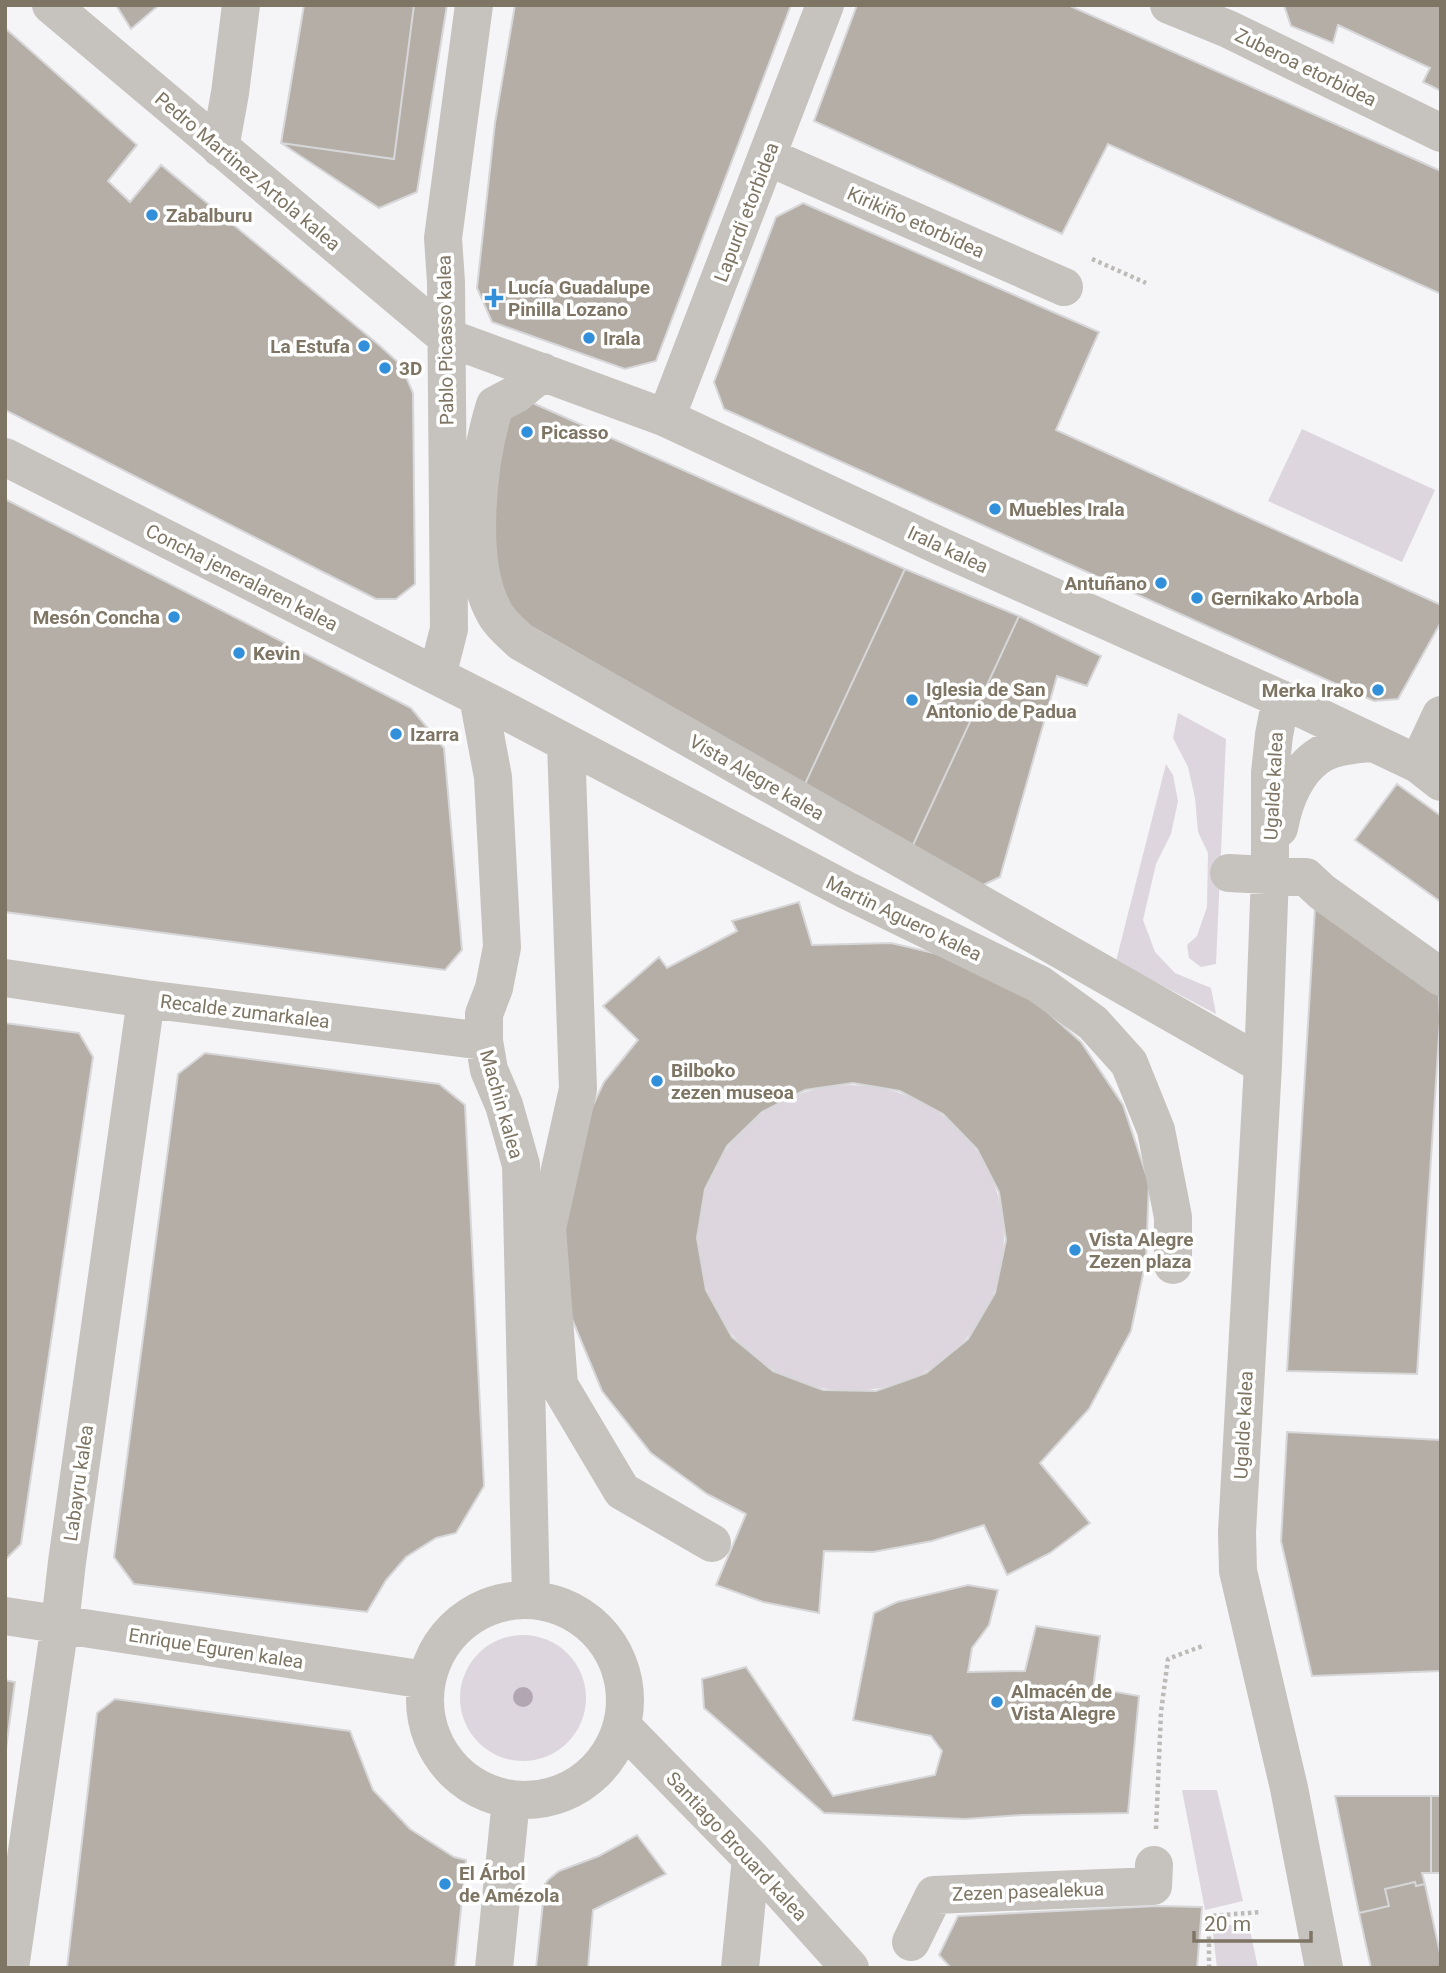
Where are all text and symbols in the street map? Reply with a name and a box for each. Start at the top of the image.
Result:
street label: Zuberoa etorbidea [1231,23,1380,112]
street label: Pedro Martinez Artola kalea [150,87,345,256]
street label: Lapurdi etorbidea [709,139,784,285]
street label: Kirikiño etorbidea [844,182,988,263]
place label: Zabalburu [166,204,253,227]
marker: Zabalburu [144,207,160,223]
street label: Pablo Picasso kalea [433,255,458,425]
place label: Lucía Guadalupe Pinilla Lozano [508,276,650,321]
marker: Lucía Guadalupe Pinilla Lozano [486,290,502,306]
place label: Irala [603,327,641,350]
marker: Irala [581,330,597,346]
place label: La Estufa [270,335,350,358]
marker: La Estufa [356,338,372,354]
place label: 3D [399,357,422,380]
marker: 3D [377,360,393,376]
place label: Picasso [541,421,609,444]
marker: Picasso [519,424,535,440]
place label: Muebles Irala [1009,498,1125,521]
marker: Muebles Irala [987,501,1003,517]
street label: Concha jeneralaren kalea [142,519,342,636]
street label: Irala kalea [904,521,992,578]
place label: Antuñano [1065,572,1147,595]
marker: Antuñano [1153,575,1169,591]
place label: Gernikako Arbola [1211,587,1359,610]
marker: Gernikako Arbola [1189,590,1205,606]
place label: Mesón Concha [33,606,160,629]
marker: Mesón Concha [166,609,182,625]
place label: Kevin [253,642,300,665]
marker: Kevin [231,645,247,661]
place label: Iglesia de San Antonio de Padua [926,678,1077,723]
place label: Merka Irako [1262,679,1364,702]
marker: Merka Irako [1370,682,1386,698]
marker: Iglesia de San Antonio de Padua [904,692,920,708]
place label: Izarra [410,723,459,746]
marker: Izarra [388,726,404,742]
street label: Vista Alegre kalea [685,730,828,825]
street label: Ugalde kalea [1259,731,1288,841]
street label: Martin Aguero kalea [822,871,985,966]
street label: Recalde zumarkalea [159,990,331,1033]
street label: Machin kalea [475,1047,528,1161]
place label: Bilboko zezen museoa [671,1059,794,1104]
marker: Bilboko zezen museoa [649,1073,665,1089]
place label: Vista Alegre Zezen plaza [1089,1228,1193,1273]
marker: Vista Alegre Zezen plaza [1067,1242,1083,1258]
street label: Ugalde kalea [1229,1370,1258,1480]
street label: Labayru kalea [59,1424,98,1543]
street label: Enrique Eguren kalea [127,1623,305,1674]
place label: Almacén de Vista Alegre [1011,1680,1115,1725]
marker: Almacén de Vista Alegre [989,1694,1005,1710]
street label: Santiago Brouard kalea [661,1767,812,1926]
place label: El Árbol de Amézola [459,1862,559,1907]
marker: El Árbol de Amézola [437,1876,453,1892]
street label: Zezen pasealekua [952,1877,1104,1906]
scale bar [1194,1899,1311,1943]
text: 20 m [1204,1912,1251,1936]

